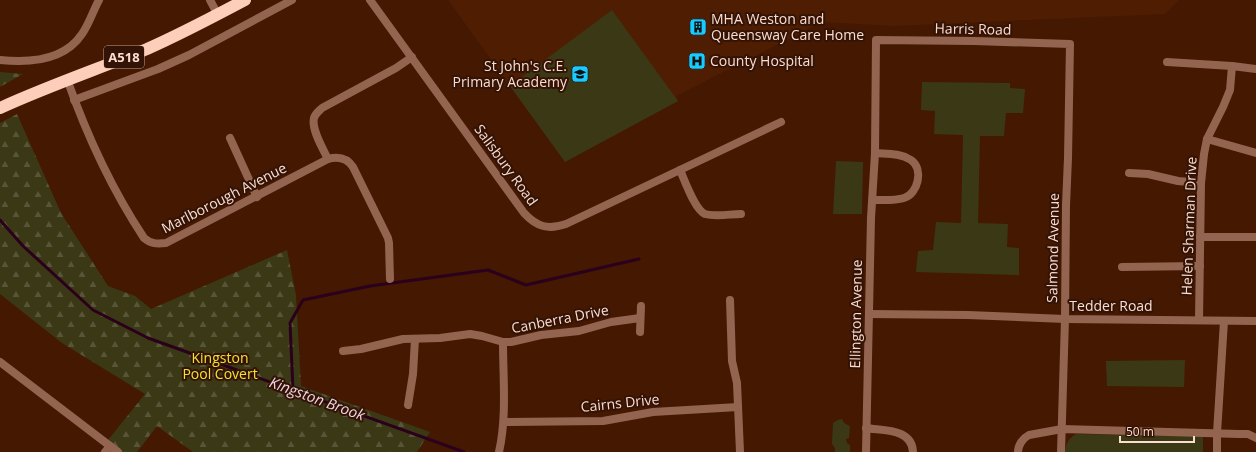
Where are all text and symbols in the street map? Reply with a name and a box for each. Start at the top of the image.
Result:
place label: MHA Weston and Queensway Care Home [711,9,864,44]
building icon: MHA Weston and Queensway Care Home [688,17,708,37]
street label: Harris Road [934,18,1012,39]
road number: A518 [104,46,144,68]
hospital icon: County Hospital [687,51,707,71]
place label: County Hospital [710,51,814,70]
place label: St John's C.E. Primary Academy [452,56,568,91]
school or university icon: St John's C.E. Primary Academy [570,64,590,84]
street label: Salisbury Road [470,120,542,209]
street label: Helen Sharman Drive [1177,156,1200,296]
street label: Marlborough Avenue [158,158,290,237]
street label: Salmond Avenue [1042,193,1063,303]
street label: Ellington Avenue [845,259,866,369]
street label: Tedder Road [1069,296,1153,315]
street label: Canberra Drive [510,300,610,337]
park label: Kingston Pool Covert [182,348,258,383]
water label: Kingston Brook [267,372,368,425]
street label: Cairns Drive [580,389,660,416]
scale bar [1120,418,1194,444]
text: 50 m [1126,423,1154,440]

